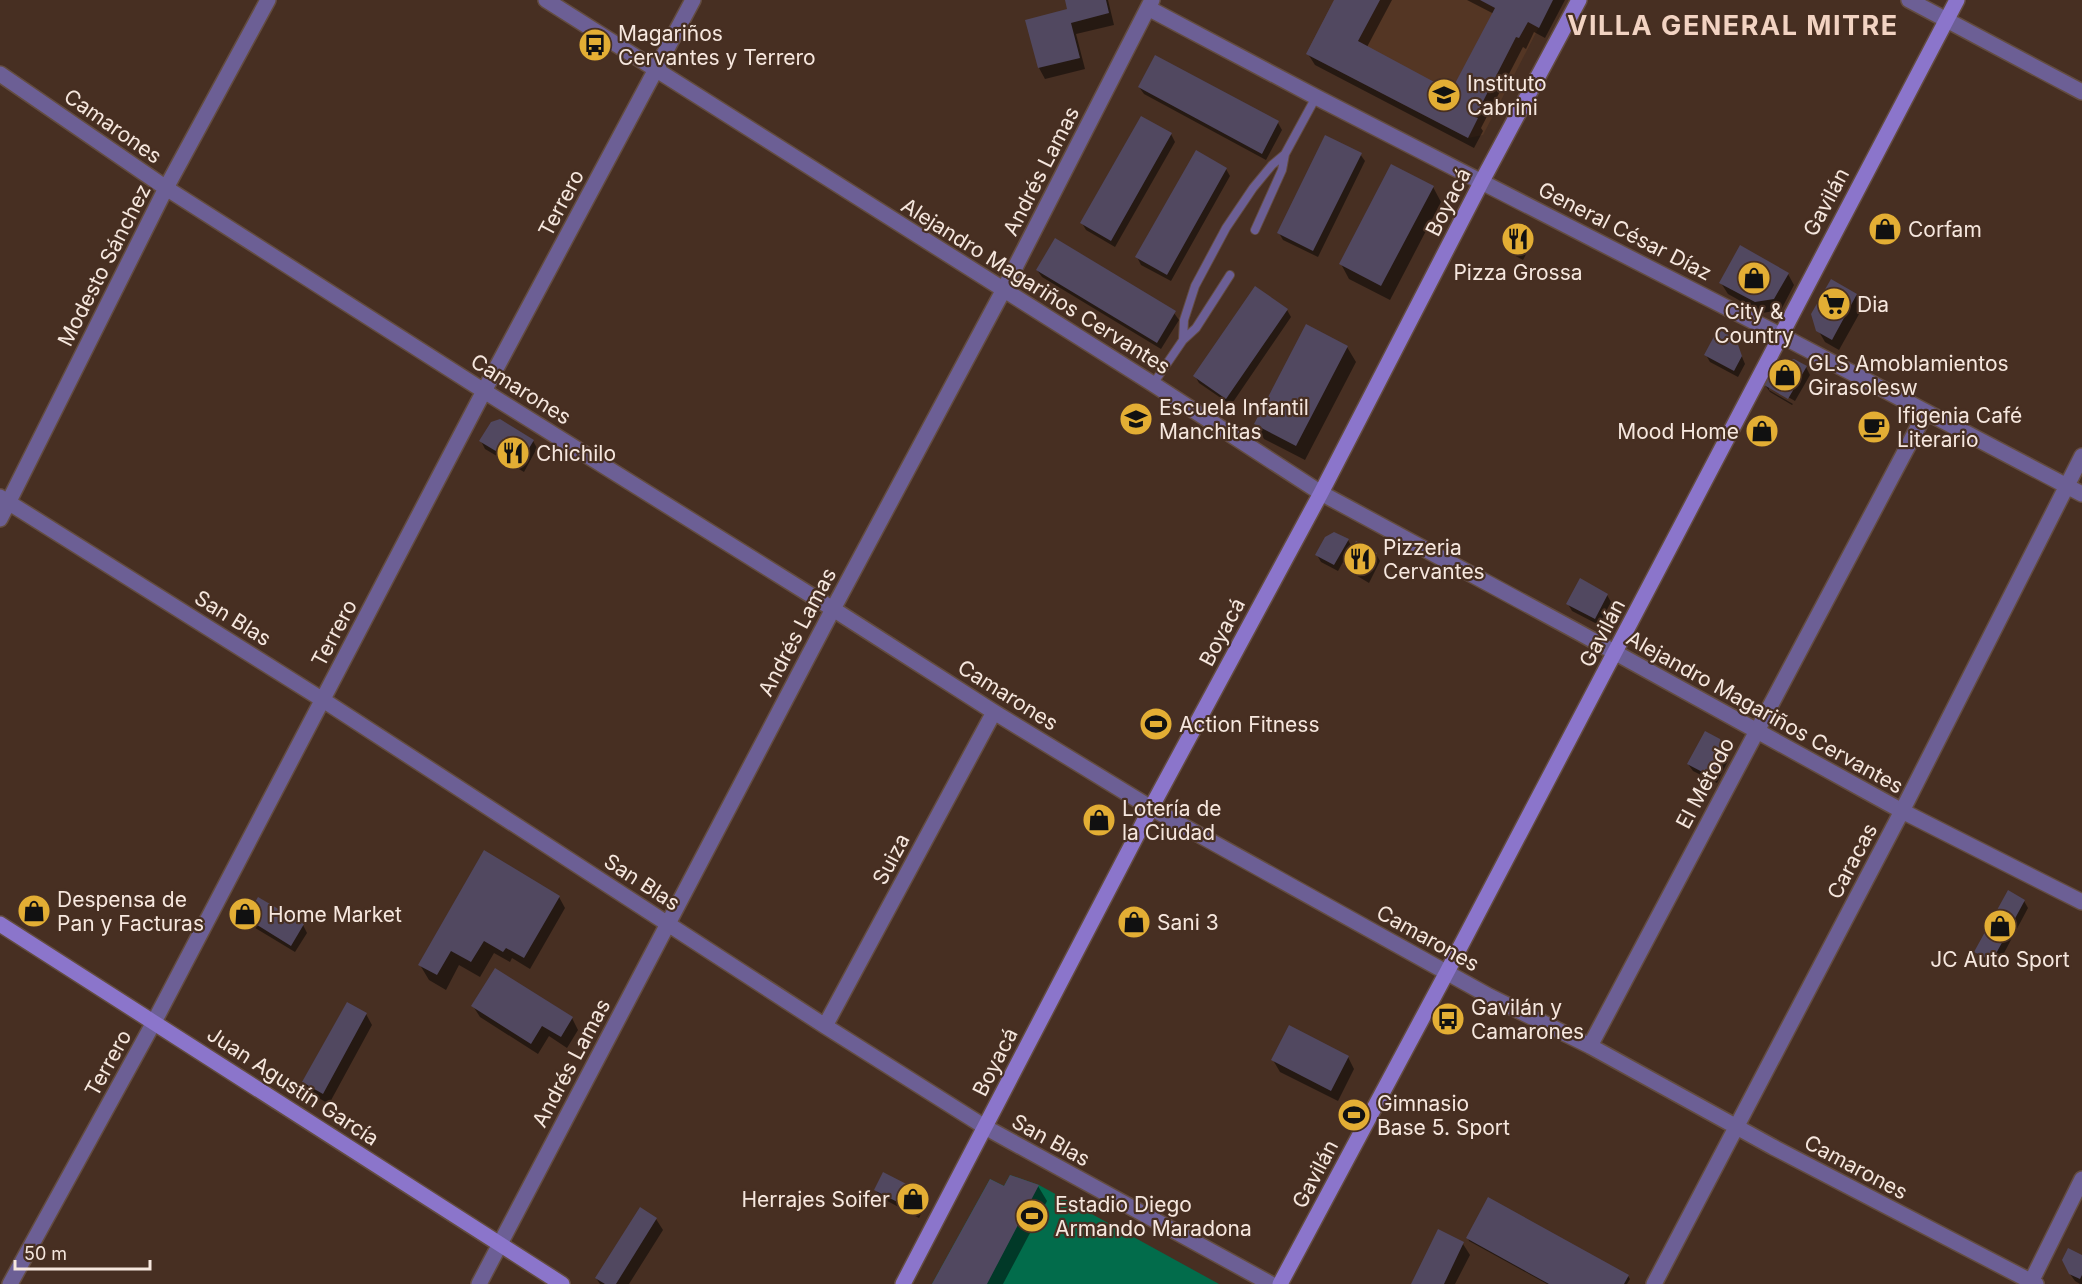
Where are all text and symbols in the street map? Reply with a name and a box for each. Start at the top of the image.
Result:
district label: VILLA GENERAL MITRE [1567,9,1899,42]
place label: Magariños Cervantes y Terrero [618,21,816,70]
bus stop icon: Magariños Cervantes y Terrero [577,27,613,63]
place label: Instituto Cabrini [1467,71,1547,120]
school or university icon: Instituto Cabrini [1426,77,1462,113]
street label: Camarones [59,83,167,169]
street label: Andrés Lamas [998,102,1084,240]
street label: Boyacá [1420,164,1476,240]
street label: Gavilán [1798,164,1854,240]
street label: Terrero [533,165,589,241]
street label: General César Díaz [1534,176,1716,286]
street label: Modesto Sánchez [52,180,156,350]
street label: Alejandro Magariños Cervantes [897,193,1175,379]
shop icon: Corfam [1867,211,1903,247]
place label: Corfam [1908,217,1982,242]
restaurant icon: Pizza Grossa [1500,221,1536,257]
place label: Pizza Grossa [1453,260,1583,285]
shop icon: City & Country [1736,260,1772,296]
supermarket icon: Dia [1816,286,1852,322]
place label: Dia [1857,292,1889,317]
place label: City & Country [1714,299,1794,348]
street label: Camarones [466,348,576,430]
place label: GLS Amoblamientos Girasolesw [1808,351,2009,400]
shop icon: GLS Amoblamientos Girasolesw [1767,357,1803,393]
place label: Escuela Infantil Manchitas [1159,395,1309,444]
school or university icon: Escuela Infantil Manchitas [1118,401,1154,437]
place label: Ifigenia Café Literario [1897,403,2022,452]
cafe icon: Ifigenia Café Literario [1856,409,1892,445]
shop icon: Mood Home [1744,413,1780,449]
place label: Mood Home [1617,419,1739,444]
restaurant icon: Chichilo [495,435,531,471]
place label: Chichilo [536,441,616,466]
place label: Pizzeria Cervantes [1383,535,1485,584]
restaurant icon: Pizzeria Cervantes [1342,541,1378,577]
street label: Andrés Lamas [753,564,841,700]
street label: San Blas [190,585,276,651]
street label: Boyacá [1194,594,1250,670]
street label: Terrero [306,595,362,671]
street label: Gavilán [1574,595,1630,671]
street label: Alejandro Magariños Cervantes [1622,625,1908,799]
street label: Camarones [953,654,1063,736]
sports icon: Action Fitness [1138,706,1174,742]
place label: Action Fitness [1179,712,1320,737]
street label: El Método [1671,733,1739,833]
place label: Lotería de la Ciudad [1122,796,1222,845]
shop icon: Lotería de la Ciudad [1081,802,1117,838]
street label: Caracas [1822,819,1882,903]
street label: Suiza [867,829,915,889]
street label: San Blas [599,848,685,916]
place label: Despensa de Pan y Facturas [57,887,204,936]
shop icon: Despensa de Pan y Facturas [16,893,52,929]
shop icon: Home Market [227,896,263,932]
street label: Camarones [1372,900,1484,976]
place label: Home Market [268,902,402,927]
shop icon: Sani 3 [1116,904,1152,940]
shop icon: JC Auto Sport [1982,908,2018,944]
place label: Sani 3 [1157,910,1219,935]
place label: JC Auto Sport [1930,947,2070,972]
street label: Andrés Lamas [527,995,615,1131]
place label: Gavilán y Camarones [1471,995,1584,1044]
bus stop icon: Gavilán y Camarones [1430,1001,1466,1037]
street label: Juan Agustín García [203,1021,383,1151]
street label: Boyacá [967,1024,1023,1100]
street label: Terrero [80,1025,136,1101]
place label: Gimnasio Base 5. Sport [1377,1091,1510,1140]
sports icon: Gimnasio Base 5. Sport [1336,1097,1372,1133]
street label: San Blas [1008,1108,1094,1172]
street label: Camarones [1800,1129,1912,1205]
street label: Gavilán [1287,1136,1343,1212]
shop icon: Herrajes Soifer [895,1181,931,1217]
place label: Herrajes Soifer [741,1187,890,1212]
place label: Estadio Diego Armando Maradona [1055,1192,1252,1241]
sports icon: Estadio Diego Armando Maradona [1014,1198,1050,1234]
scale bar [15,1233,150,1271]
text: 50 m [24,1243,67,1264]

